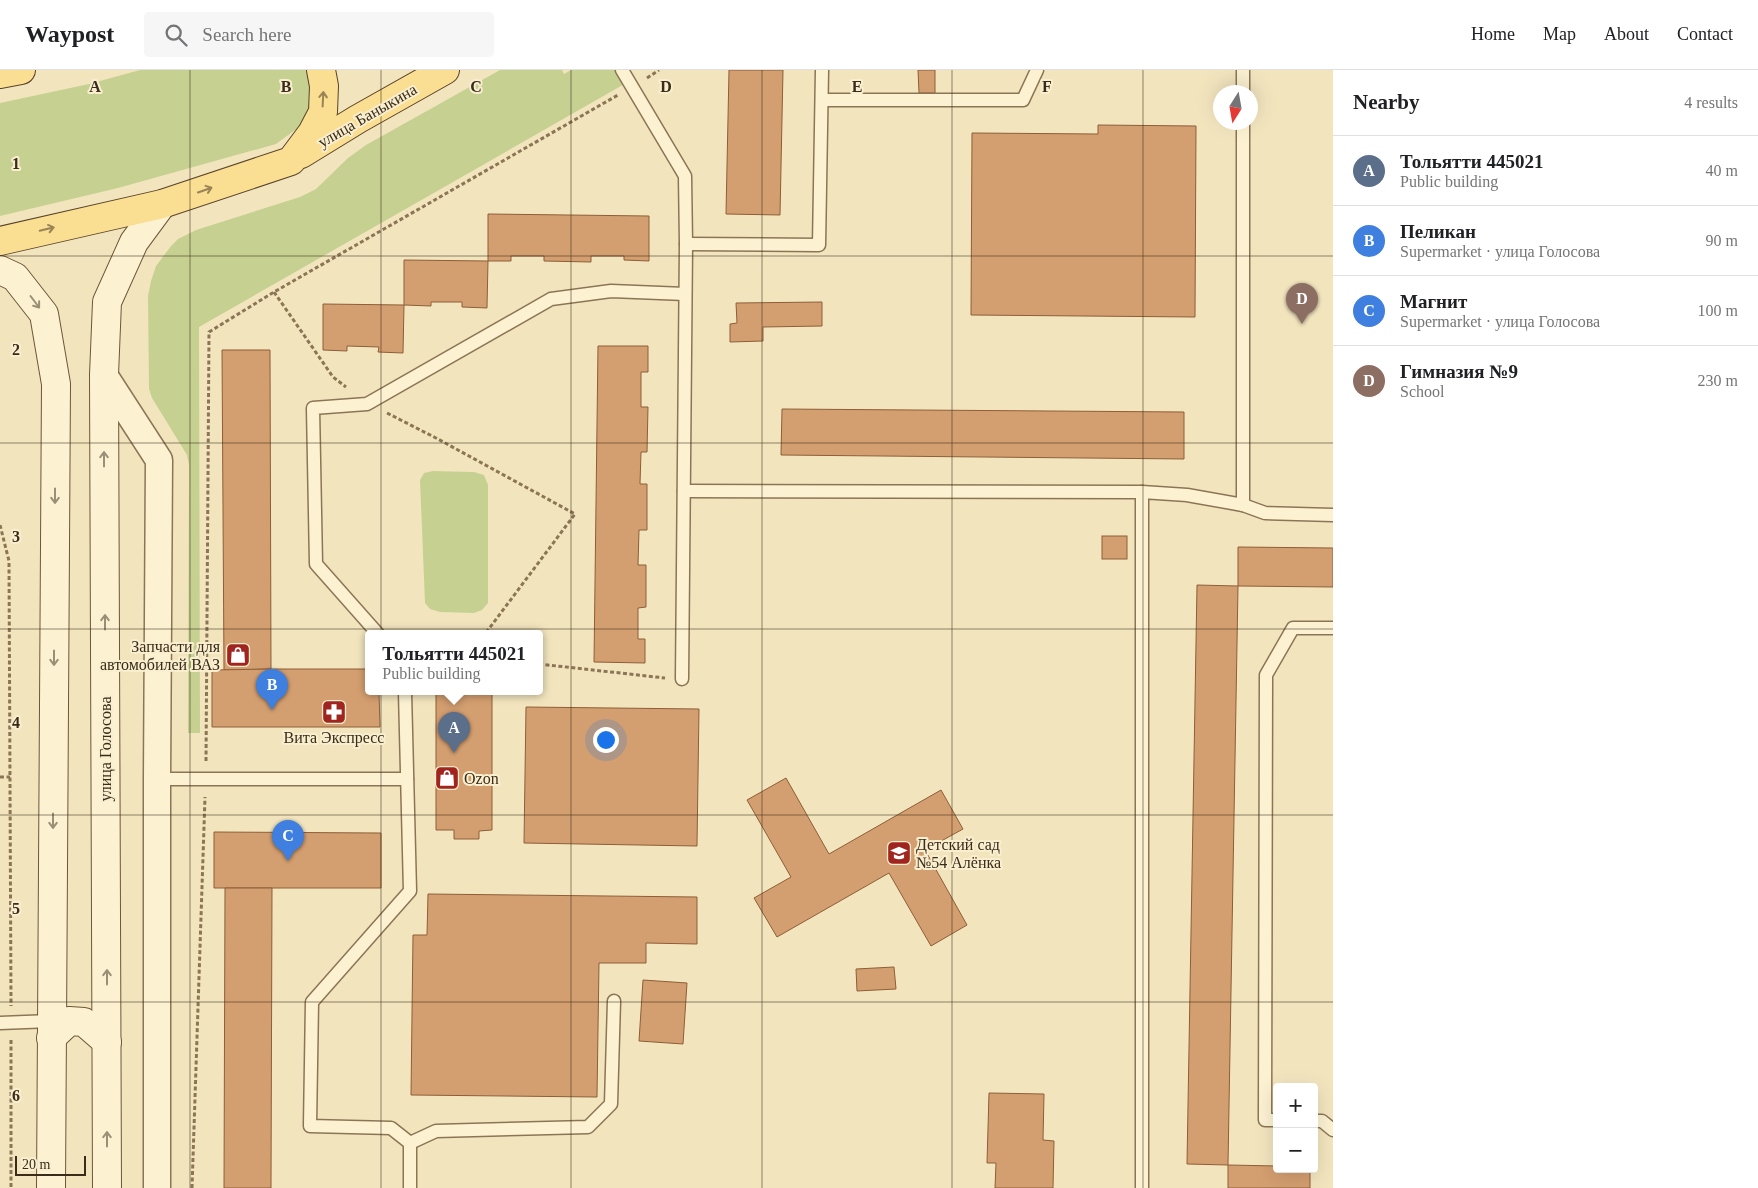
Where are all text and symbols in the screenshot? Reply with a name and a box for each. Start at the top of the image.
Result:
search box [144,12,494,57]
text: Waypost [25,21,114,47]
icon: search [162,21,190,49]
text: Search here [202,24,292,45]
text: Home [1471,24,1515,44]
text: Map [1543,24,1576,44]
text: About [1604,24,1649,44]
text: Contact [1677,24,1733,44]
text: A [89,78,101,95]
text: B [281,78,292,95]
text: C [470,78,482,95]
text: D [660,78,672,95]
text: E [852,78,862,95]
text: F [1042,78,1052,95]
street label: улица Баныкина [315,80,420,151]
north arrow [1213,85,1258,130]
text: Nearby [1353,90,1420,114]
one-way arrow [319,91,328,107]
text: 4 results [1684,94,1738,111]
text: Тольятти 445021 [1400,151,1543,172]
text: 1 [12,155,20,172]
text: A [1363,162,1375,179]
text: 40 m [1706,162,1738,179]
text: Public building [1400,173,1498,190]
one-way arrow [197,185,212,194]
text: Пеликан [1400,221,1476,242]
one-way arrow [39,224,55,233]
text: B [1364,232,1374,249]
text: 90 m [1706,232,1738,249]
text: Supermarket · улица Голосова [1400,243,1600,260]
pin: D [1286,283,1318,324]
text: Магнит [1400,291,1467,312]
one-way arrow [29,295,40,308]
text: C [1363,302,1375,319]
text: 100 m [1698,302,1738,319]
text: Supermarket · улица Голосова [1400,313,1600,330]
text: 2 [12,341,20,358]
text: Гимназия №9 [1400,361,1518,382]
text: D [1363,372,1375,389]
text: 230 m [1698,372,1738,389]
text: School [1400,383,1444,400]
one-way arrow [99,452,109,468]
one-way arrow [50,487,60,503]
text: 3 [12,528,20,545]
one-way arrow [100,614,110,630]
popup [365,630,543,695]
place label: Запчасти для автомобилей ВАЗ [100,638,221,673]
shop icon: Запчасти для автомобилей ВАЗ [225,642,251,668]
text: Тольятти 445021 [382,643,526,664]
one-way arrow [49,650,59,666]
text: Public building [382,665,481,682]
pin: B [256,669,288,710]
street label: улица Голосова [97,696,115,802]
pharmacy icon: Вита Экспресс [321,699,347,725]
pin: A [438,712,470,753]
text: 4 [12,714,20,731]
your location [593,727,619,753]
place label: Вита Экспресс [284,729,384,747]
shop icon: Ozon [434,765,460,791]
place label: Ozon [464,770,499,787]
one-way arrow [48,812,58,828]
pin: C [272,820,304,861]
place label: Детский сад №54 Алёнка [916,836,1001,871]
school or university icon: Детский сад №54 Алёнка [886,840,912,866]
text: 5 [12,900,20,917]
one-way arrow [102,969,112,986]
map controls [1273,1083,1318,1173]
button: + [1273,1083,1318,1128]
text: 6 [12,1087,20,1104]
button: − [1273,1128,1318,1173]
one-way arrow [102,1132,112,1148]
scale bar [15,1153,86,1176]
text: 20 m [22,1157,50,1172]

